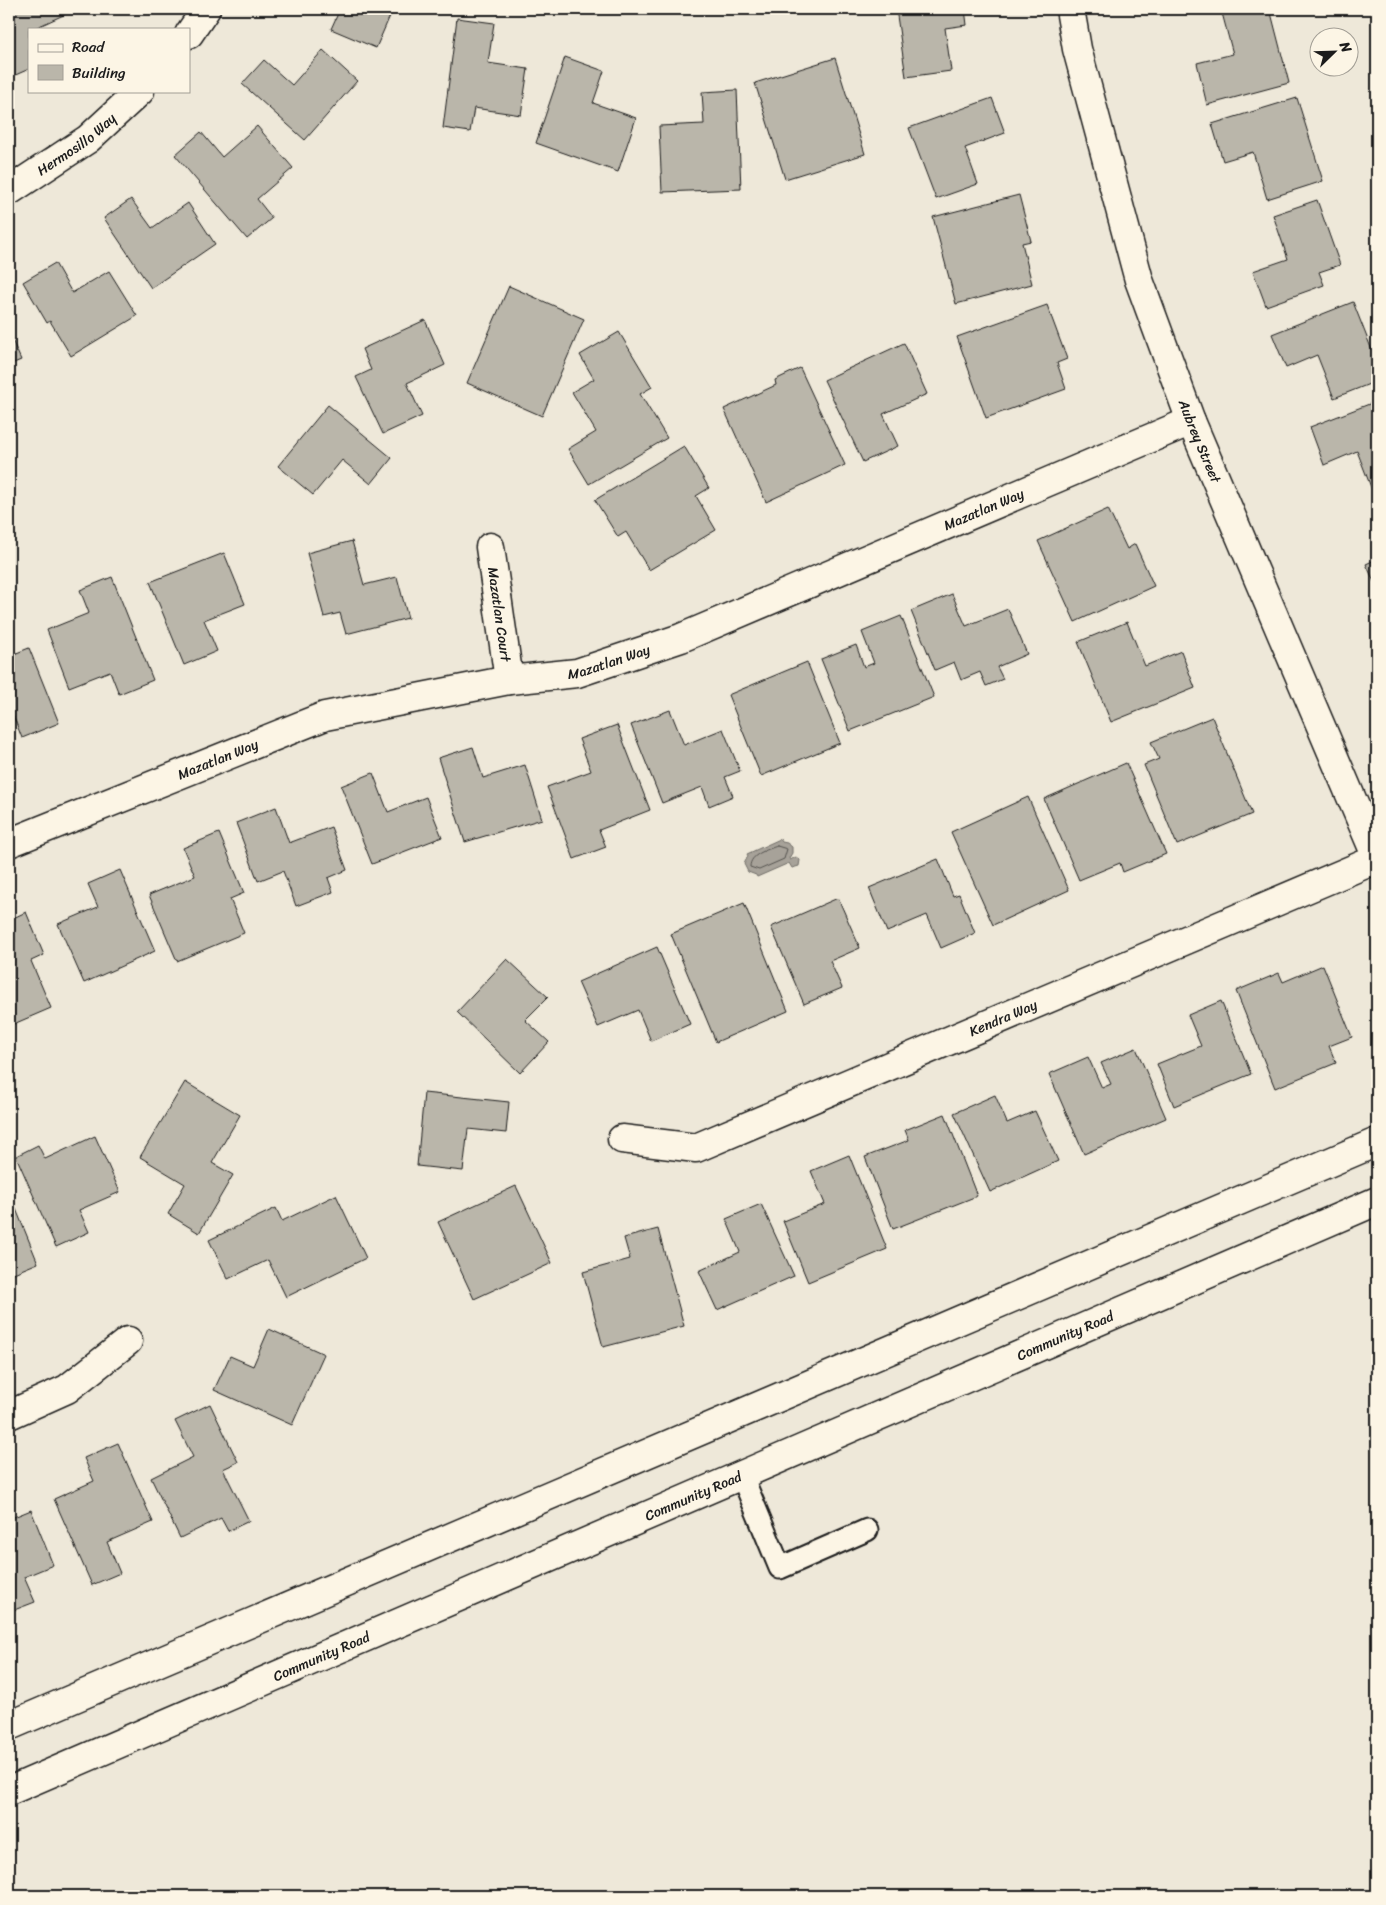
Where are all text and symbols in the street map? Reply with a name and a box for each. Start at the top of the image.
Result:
legend [28,28,190,92]
north arrow [1308,28,1358,78]
text: Road [72,34,105,60]
text: N [1332,37,1359,57]
text: Building [72,60,126,86]
street label: Hermosillo Way [31,106,122,182]
street label: Aubrey Street [1171,395,1229,488]
street label: Mazatlan Way [939,481,1029,538]
street label: Mazatlan Court [481,565,519,665]
street label: Mazatlan Way [567,637,654,686]
street label: Mazatlan Way [173,731,263,787]
street label: Kendra Way [965,992,1042,1043]
street label: Community Road [1013,1303,1119,1368]
street label: Community Road [641,1463,747,1528]
street label: Community Road [269,1624,375,1688]

